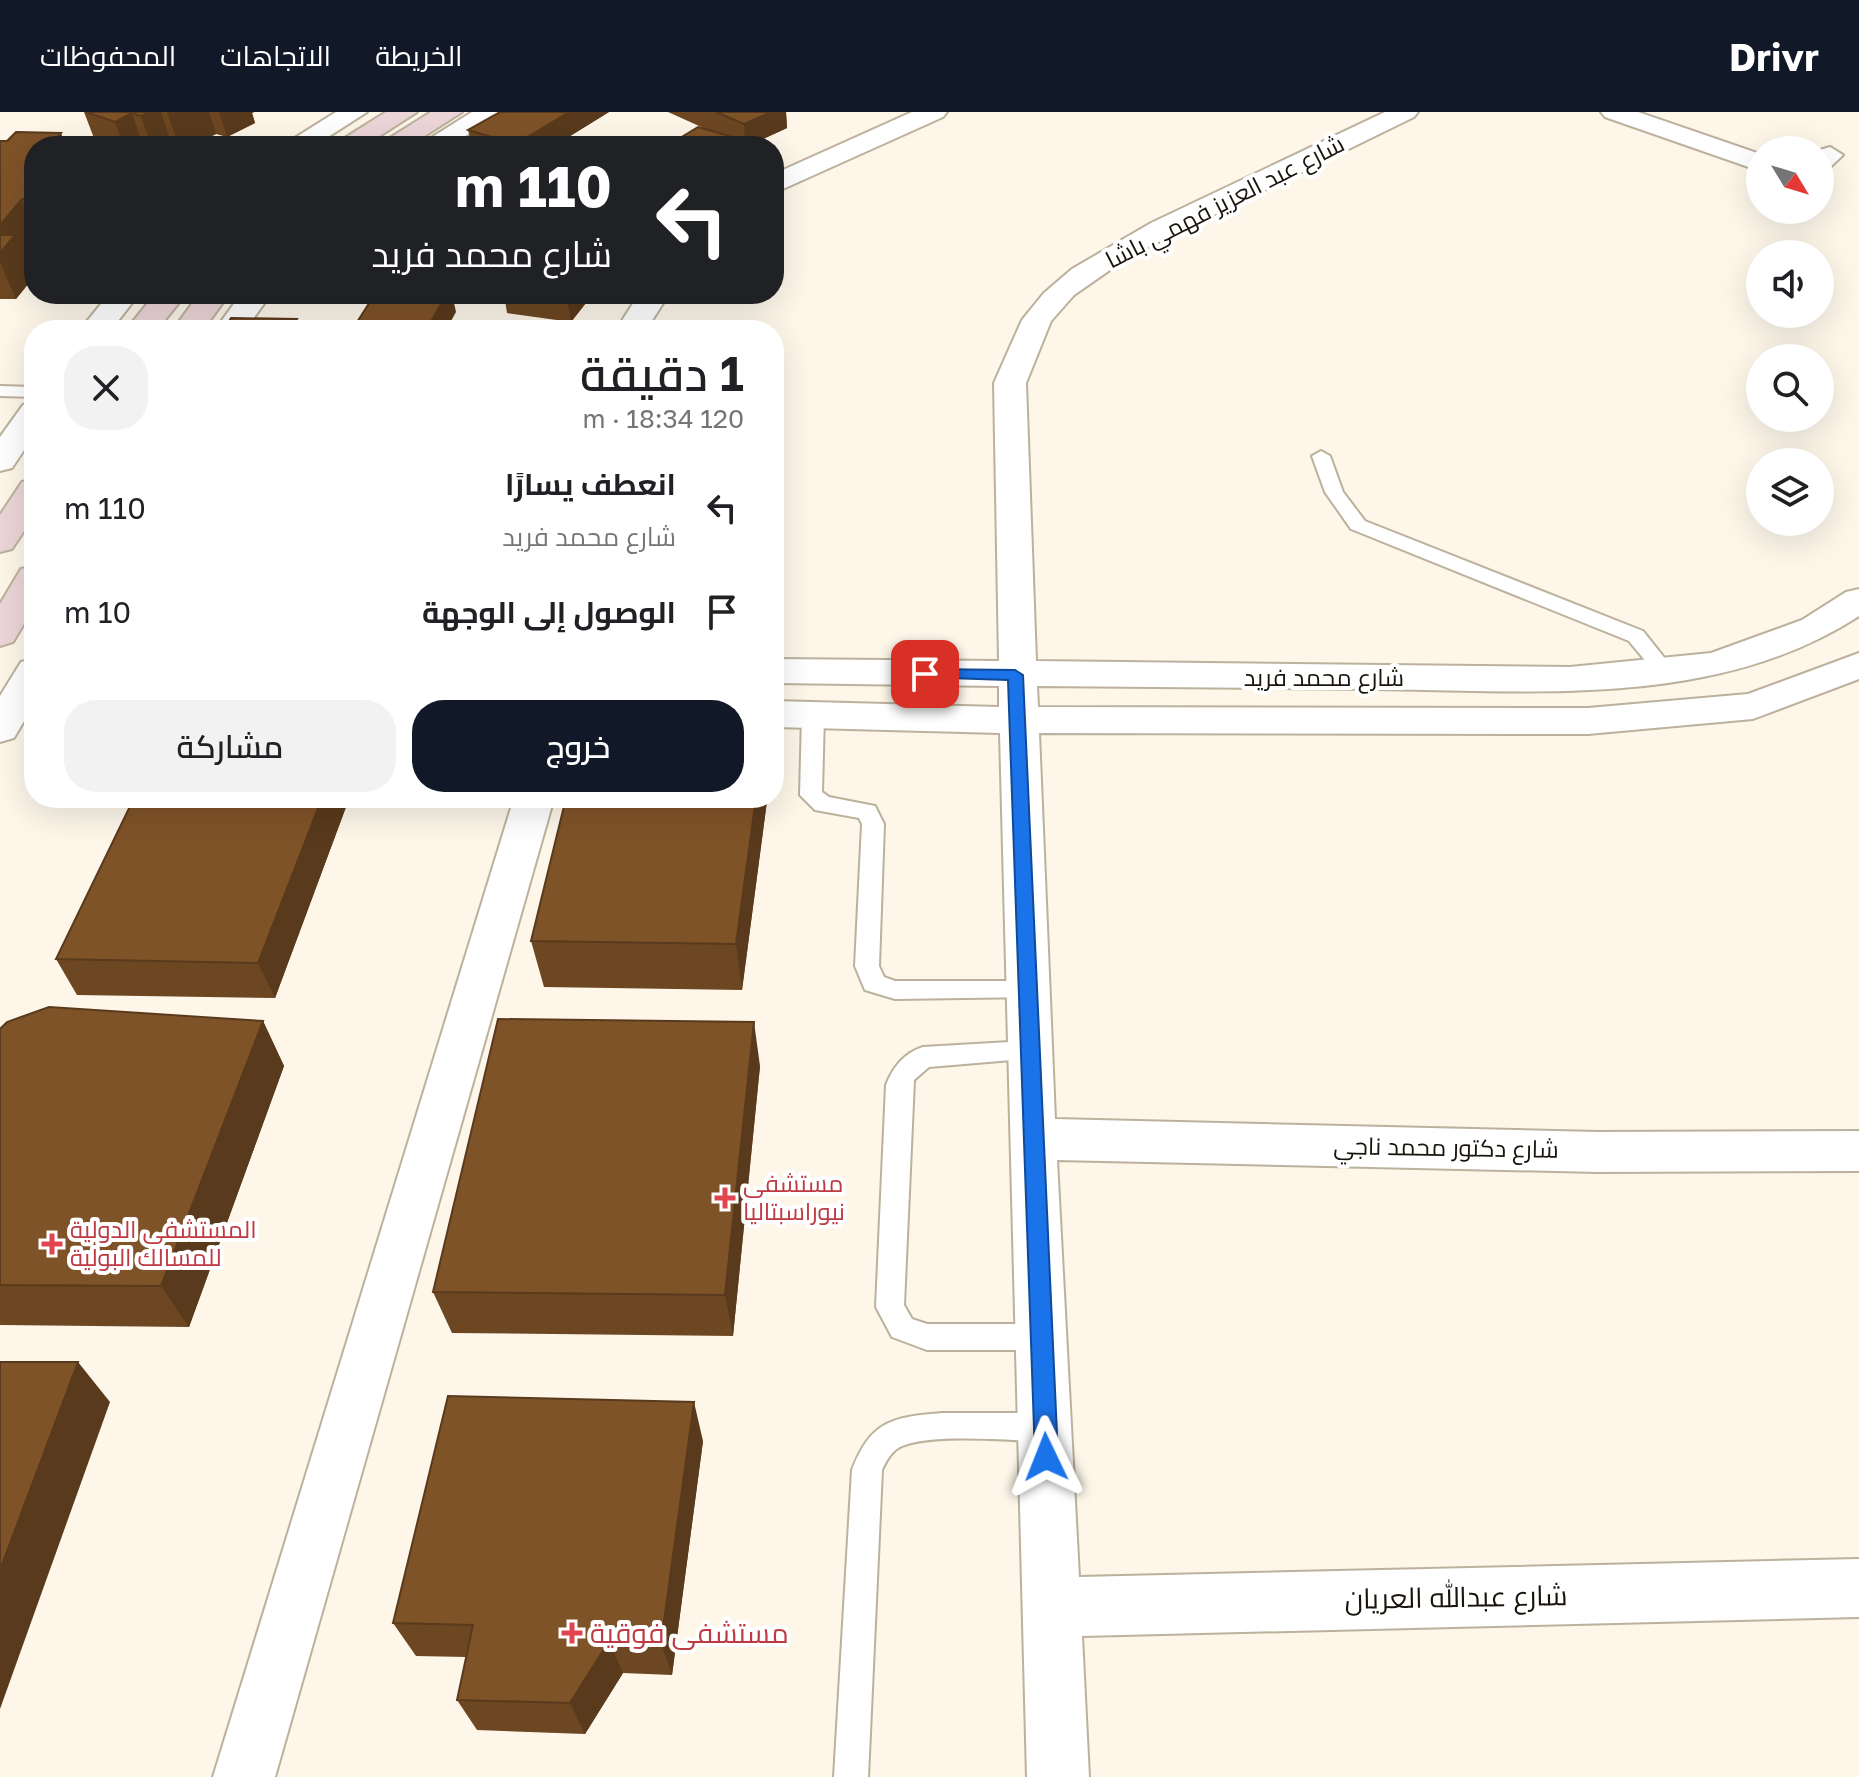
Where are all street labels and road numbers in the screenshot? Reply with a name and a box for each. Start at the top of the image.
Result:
street label: شارع عبد العزيز فهمي باشا [1100,128,1351,279]
street label: شارع محمد فريد [1244,662,1404,694]
street label: شارع دكتور محمد ناجي [1333,1130,1559,1169]
street label: شارع عبدالله العريان [1344,1577,1568,1618]

